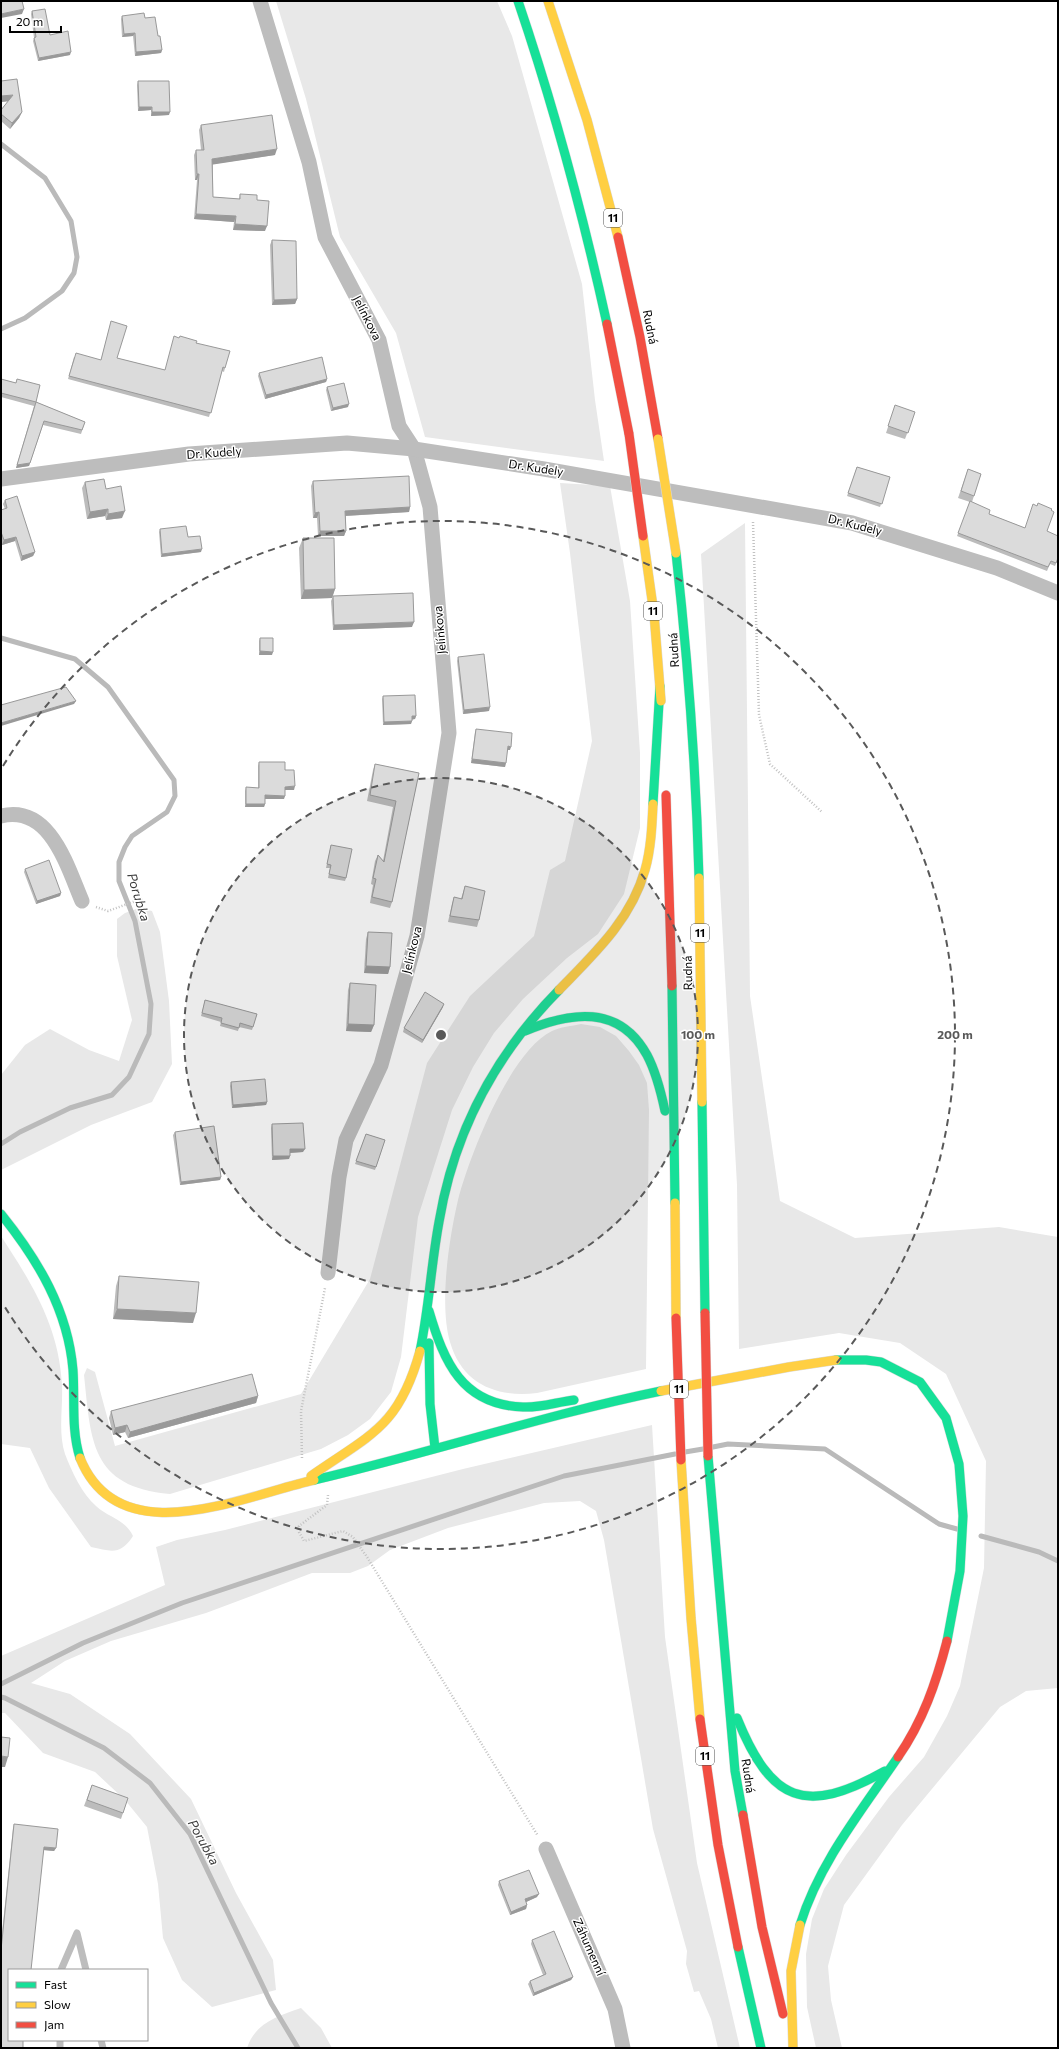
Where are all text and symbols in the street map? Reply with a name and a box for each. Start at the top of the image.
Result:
scale bar [10,8,61,34]
text: 20 m [16,14,43,28]
road number: 11 [604,209,622,227]
street label: Jelínkova [350,293,385,343]
street label: Rudná [641,308,661,345]
street label: Dr. Kudely [186,443,242,461]
street label: Dr. Kudely [508,456,565,478]
street label: Dr. Kudely [827,511,884,538]
road number: 11 [644,602,662,620]
street label: Jelínkova [430,605,449,655]
street label: Rudná [665,632,681,668]
water label: Porubka [124,871,154,923]
road number: 11 [691,924,709,942]
street label: Jelínkova [398,925,425,975]
street label: Rudná [680,956,694,990]
text: 100 m [681,1027,715,1041]
text: 200 m [937,1027,973,1041]
centre of rings [434,1028,448,1042]
road number: 11 [670,1380,688,1398]
road number: 11 [696,1747,714,1765]
street label: Rudná [740,1758,758,1794]
water label: Porubka [185,1816,223,1868]
street label: Záhumenní [571,1916,609,1978]
legend [8,1969,148,2041]
text: Fast [44,1977,67,1991]
text: Slow [44,1997,71,2011]
text: Jam [44,2017,64,2032]

